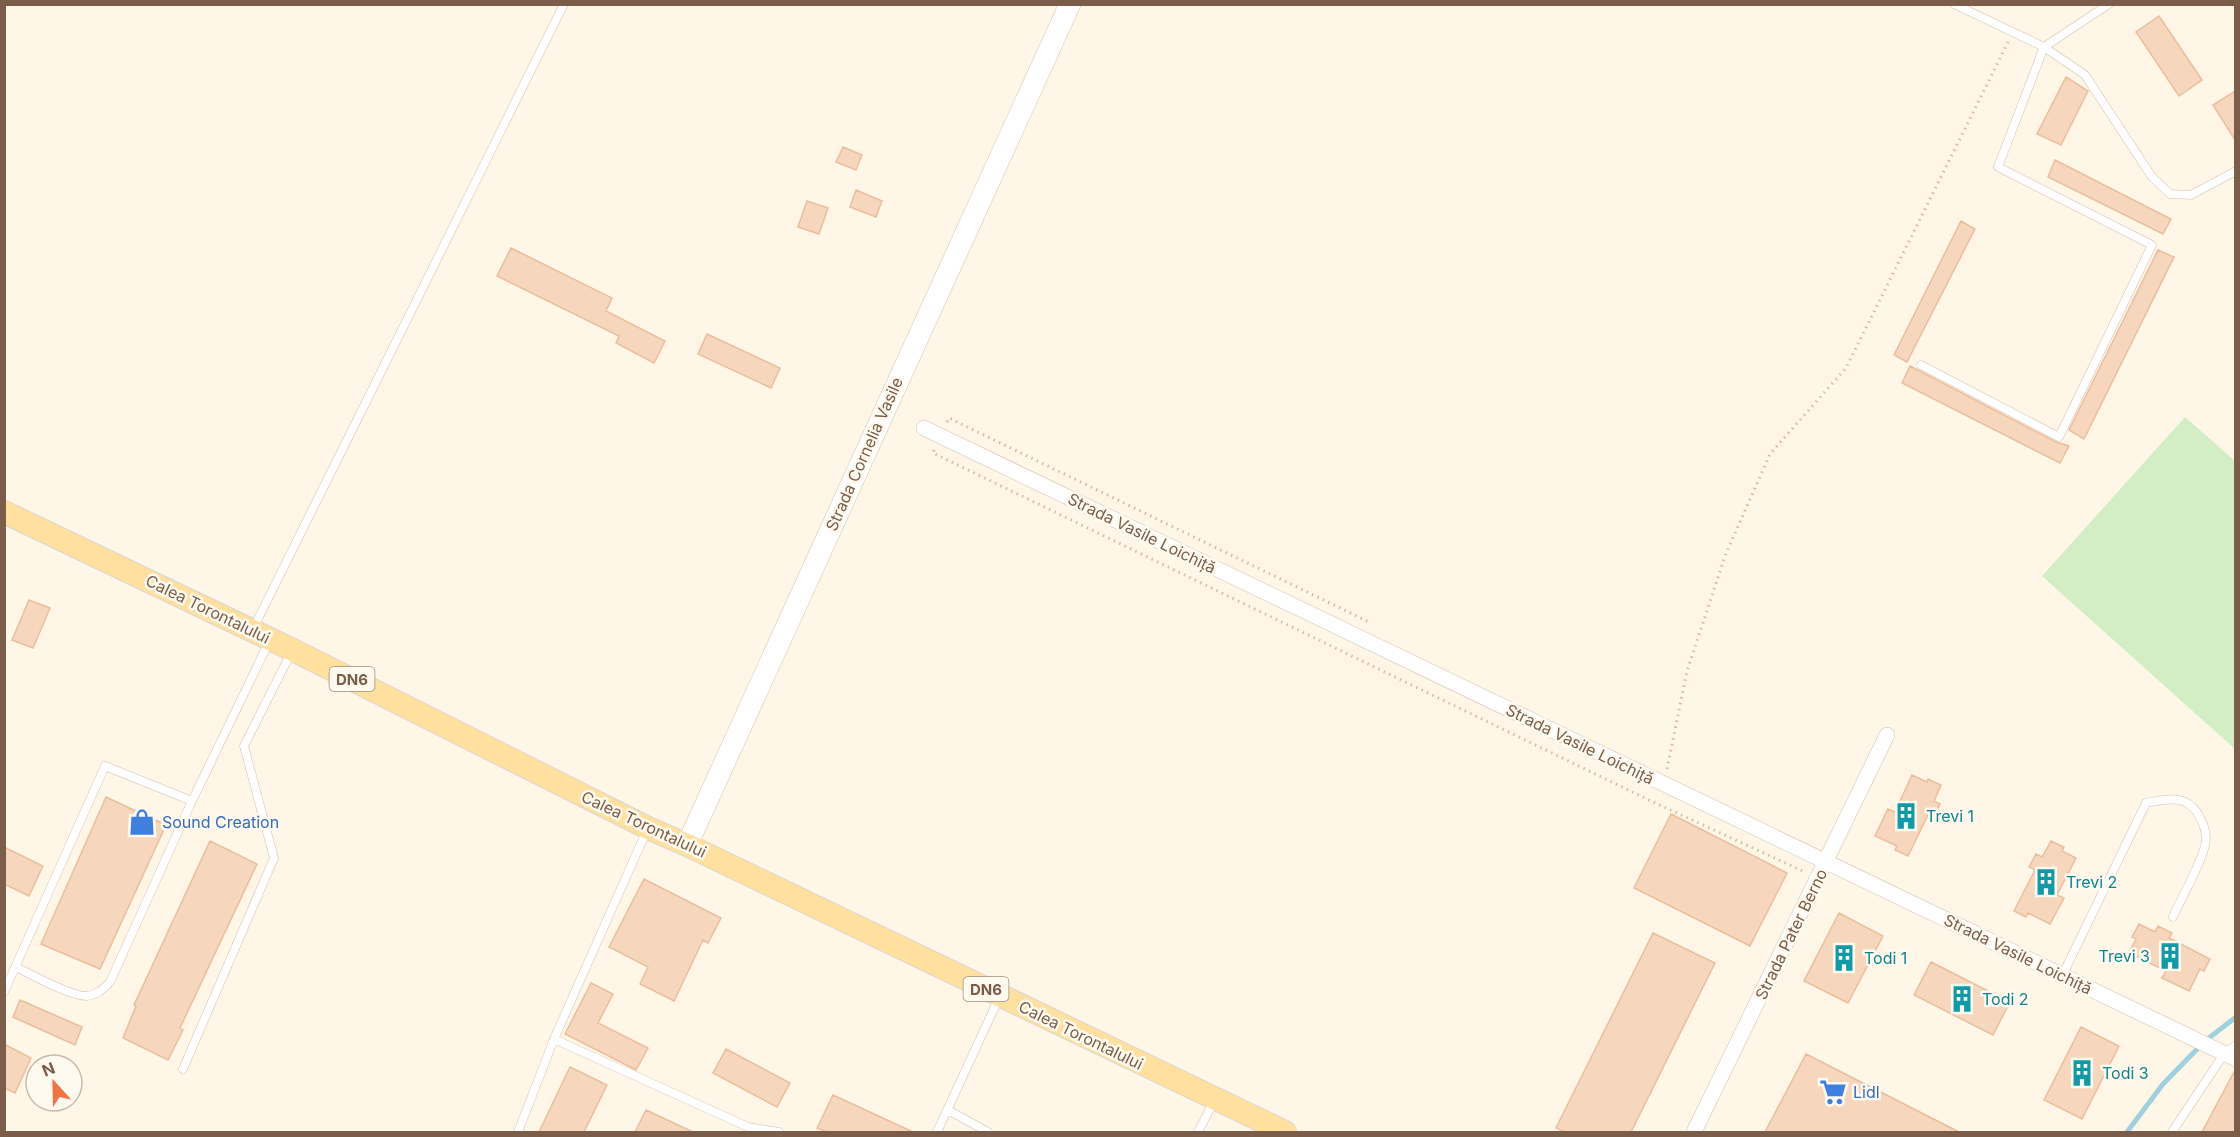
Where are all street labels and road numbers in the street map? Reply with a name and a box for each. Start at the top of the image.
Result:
street label: Strada Cornelia Vasile [821,374,907,534]
street label: Strada Vasile Loichiță [1065,488,1219,578]
street label: Calea Torontalului [143,570,273,648]
road number: DN6 [330,667,374,691]
street label: Strada Vasile Loichiță [1503,699,1657,789]
street label: Calea Torontalului [578,786,710,862]
street label: Strada Pater Berno [1751,865,1831,1003]
street label: Strada Vasile Loichiță [1941,909,2095,999]
road number: DN6 [964,977,1008,1001]
street label: Calea Torontalului [1016,996,1146,1074]

